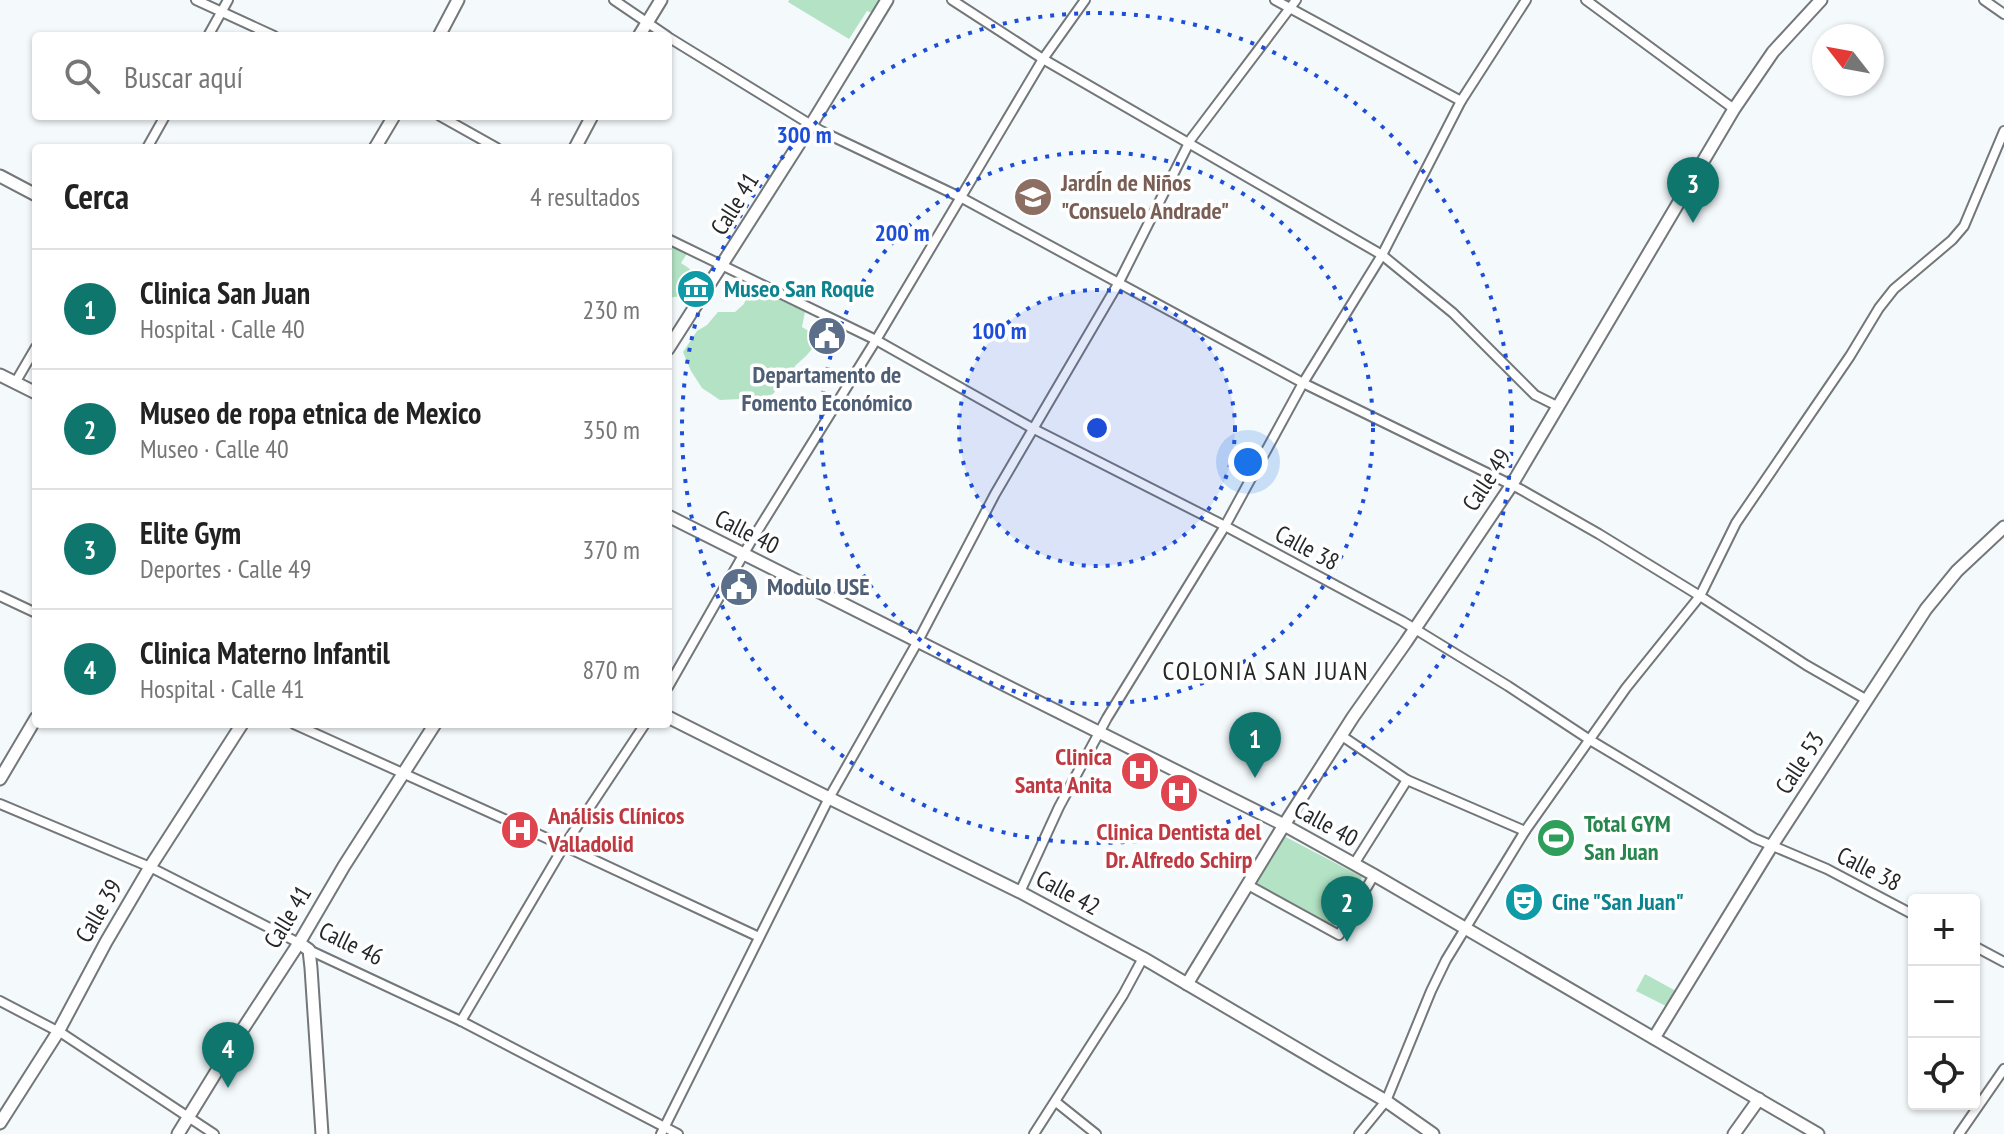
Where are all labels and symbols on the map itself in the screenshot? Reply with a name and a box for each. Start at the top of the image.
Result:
north arrow [1812,24,1884,96]
text: 300 m [776,119,832,150]
pin: 3 [1667,157,1719,223]
street label: Calle 41 [703,167,766,241]
place label: JardÍn de Niños "Consuelo Andrade" [1060,167,1229,226]
school or university icon: JardÍn de Niños "Consuelo Andrade" [1012,176,1054,218]
text: 200 m [874,217,930,248]
museum icon: Museo San Roque [675,268,717,310]
place label: Museo San Roque [724,273,874,304]
public building icon: Departamento de Fomento Económico [806,315,848,357]
text: 100 m [971,315,1027,346]
place label: Departamento de Fomento Económico [742,359,913,418]
centre of rings [1083,414,1111,442]
your location [1228,442,1268,482]
street label: Calle 49 [1455,443,1518,517]
street label: Calle 40 [710,502,785,561]
street label: Calle 38 [1270,518,1345,577]
public building icon: Modulo USE [718,566,760,608]
place label: Modulo USE [767,571,870,602]
district label: COLONIA SAN JUAN [1162,654,1370,687]
pin: 1 [1229,712,1281,778]
street label: Calle 53 [1768,726,1831,800]
place label: Clinica Santa Anita [1015,741,1112,800]
hospital icon: Clinica Santa Anita [1119,750,1161,792]
hospital icon: Clinica Dentista del Dr. Alfredo Schirp [1158,772,1200,814]
street label: Calle 40 [1289,794,1364,854]
place label: Análisis Clínicos Valladolid [547,800,684,859]
place label: Total GYM San Juan [1584,808,1671,867]
hospital icon: Análisis Clínicos Valladolid [499,809,541,851]
place label: Clinica Dentista del Dr. Alfredo Schirp [1097,816,1262,875]
sports icon: Total GYM San Juan [1535,817,1577,859]
street label: Calle 38 [1832,839,1907,898]
street label: Calle 42 [1031,863,1106,922]
street label: Calle 39 [68,874,129,948]
pin: 2 [1321,876,1373,942]
street label: Calle 41 [257,880,318,954]
theatre icon: Cine "San Juan" [1503,881,1545,923]
place label: Cine "San Juan" [1552,886,1684,917]
street label: Calle 46 [314,915,389,972]
pin: 4 [202,1022,254,1088]

